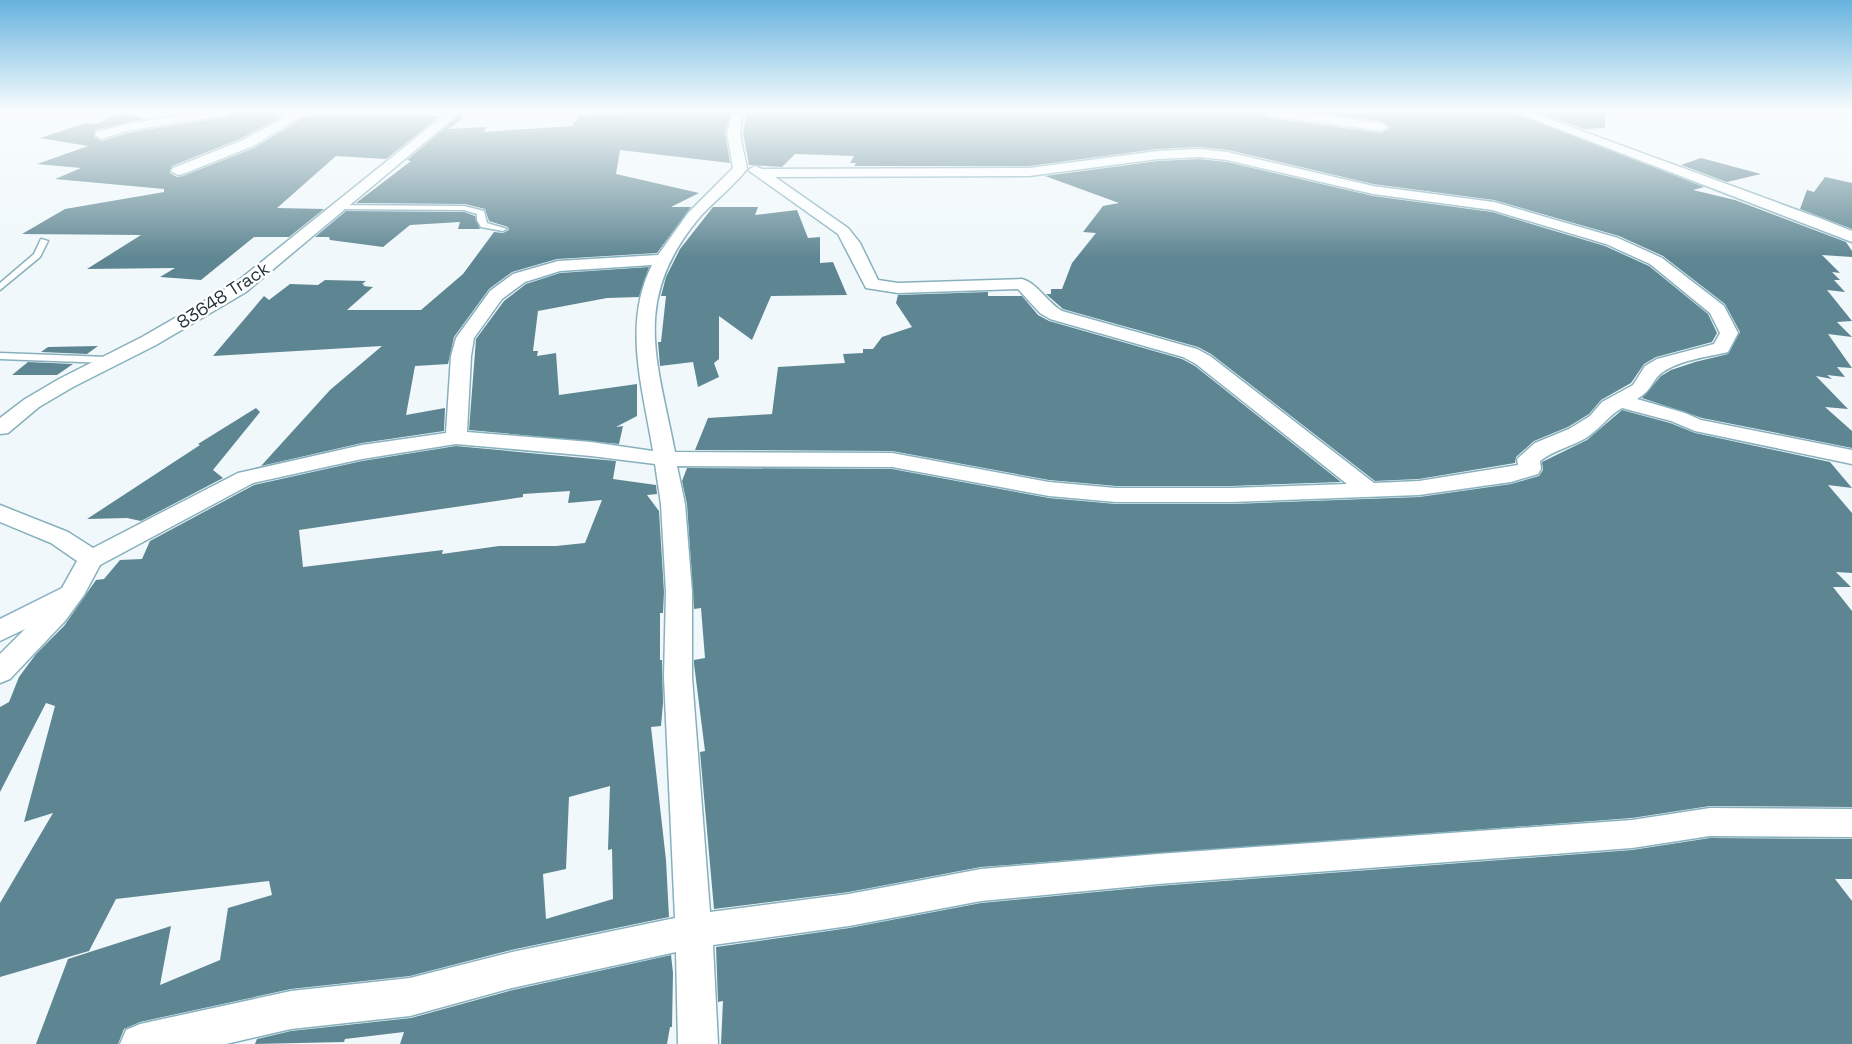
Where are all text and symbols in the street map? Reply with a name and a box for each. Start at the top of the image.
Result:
street label: 83648 Track [172,256,274,334]

